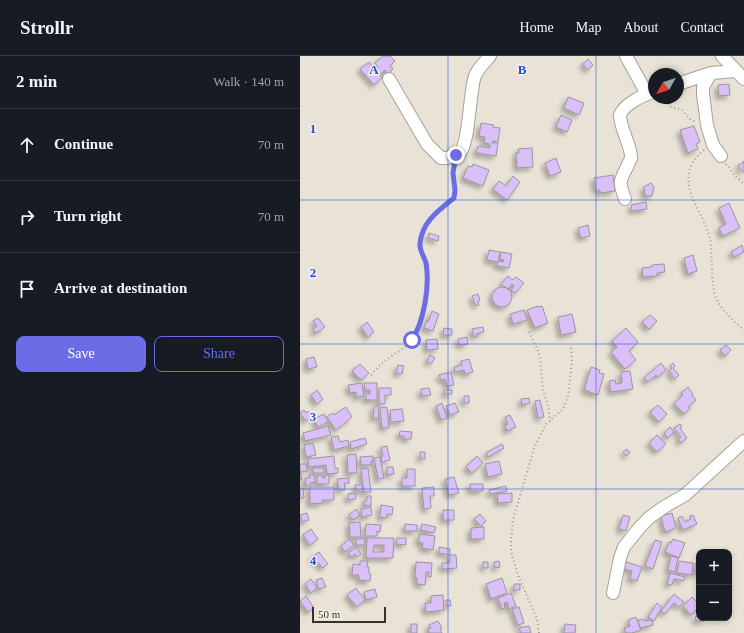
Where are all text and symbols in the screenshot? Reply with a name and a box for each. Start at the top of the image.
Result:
text: Strollr [20,17,73,38]
text: Home [520,20,554,35]
text: Map [576,20,601,35]
text: About [623,20,658,35]
text: Contact [680,20,724,35]
text: A [369,62,379,77]
text: B [518,62,527,77]
north arrow [648,68,684,104]
text: 2 min [16,72,57,91]
text: Walk · 140 m [213,74,284,89]
text: 1 [310,121,316,136]
icon: ahead [16,134,38,156]
text: Continue [54,136,113,152]
text: 70 m [258,137,284,152]
route end [447,146,465,164]
icon: right [16,206,38,228]
text: Turn right [54,208,121,224]
text: 70 m [258,209,284,224]
text: 2 [310,265,316,280]
icon: arrive [16,278,38,300]
text: Arrive at destination [54,280,187,296]
route start [403,331,421,349]
button: Save [16,336,146,372]
button: Share [154,336,284,372]
text: 3 [310,409,317,424]
map controls [696,549,732,621]
button: + [696,549,732,585]
text: 4 [310,553,317,568]
button: − [696,585,732,621]
scale bar [312,605,386,624]
text: 50 m [318,608,340,620]

